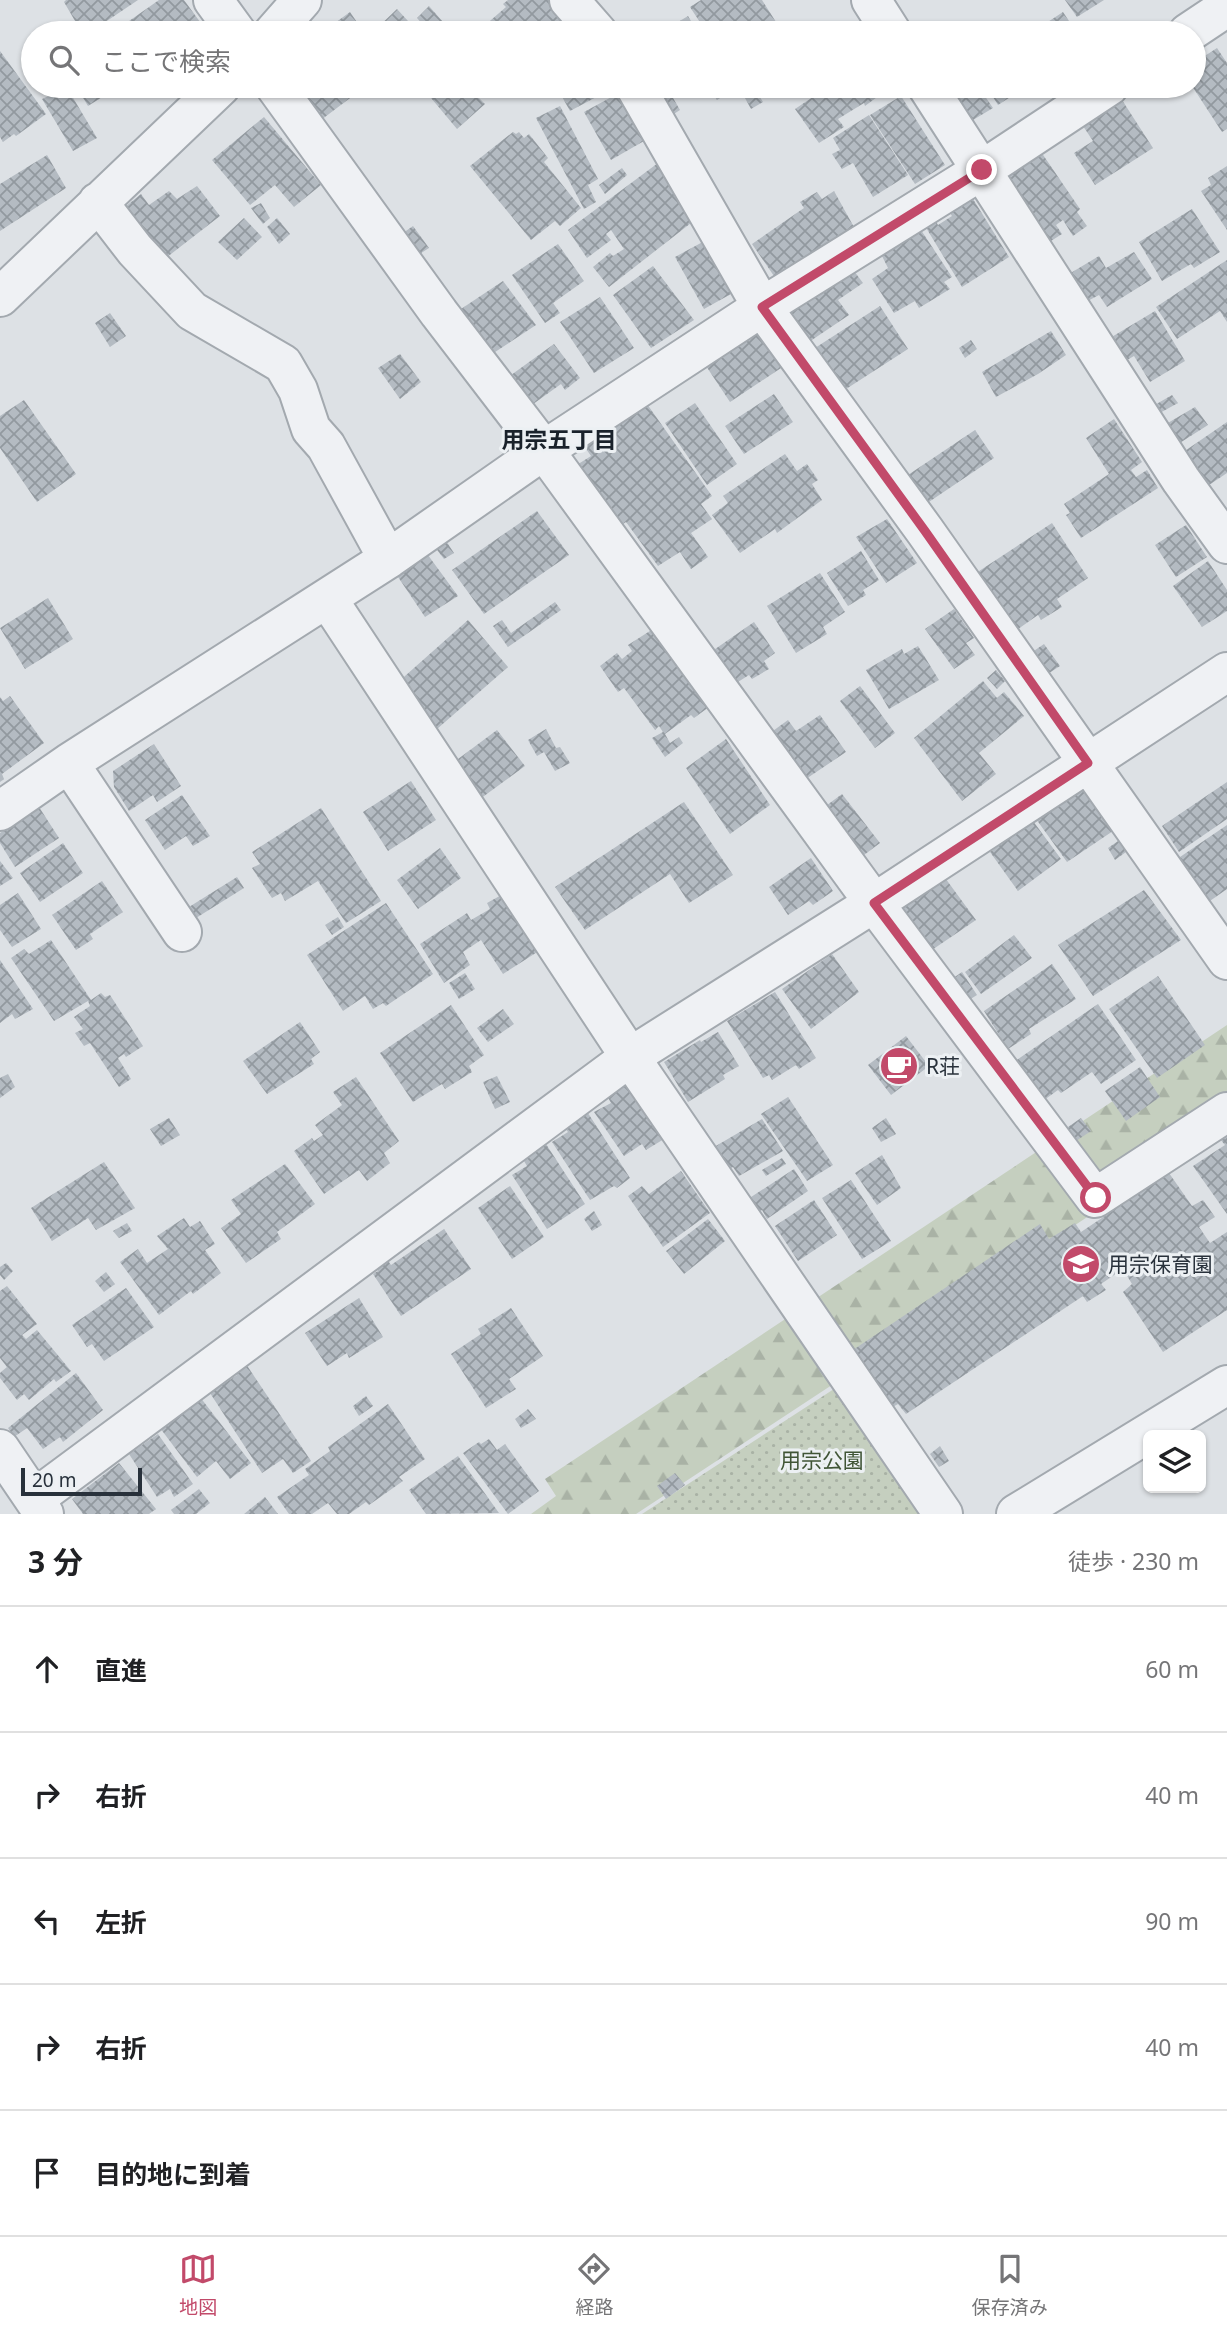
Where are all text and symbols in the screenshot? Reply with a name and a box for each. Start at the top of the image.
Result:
search box [21,21,1206,98]
icon: search [45,41,83,79]
text: ここで検索 [101,43,231,79]
route end [966,154,997,185]
district label: 用宗五丁目 [502,423,617,455]
cafe icon: R荘 [878,1045,920,1087]
place label: R荘 [926,1052,960,1080]
route start [1080,1182,1111,1213]
school or university icon: 用宗保育園 [1060,1243,1102,1285]
place label: 用宗保育園 [1108,1250,1213,1278]
map controls [1143,1430,1206,1493]
button: layers [1143,1430,1206,1493]
park label: 用宗公園 [780,1446,864,1474]
scale bar [21,1465,142,1497]
text: 20 m [32,1467,76,1493]
text: 3 分 [28,1541,83,1582]
text: 徒歩 · 230 m [1068,1545,1199,1577]
icon: ahead [28,1650,66,1688]
text: 直進 [95,1652,147,1688]
text: 60 m [1145,1653,1199,1685]
icon: right [28,1776,66,1814]
text: 右折 [95,1778,147,1814]
text: 40 m [1145,1779,1199,1811]
icon: left [28,1902,66,1940]
text: 左折 [95,1904,147,1940]
text: 90 m [1145,1905,1199,1937]
icon: right [28,2028,66,2066]
text: 右折 [95,2030,147,2066]
text: 40 m [1145,2031,1199,2063]
icon: arrive [28,2154,66,2192]
text: 目的地に到着 [95,2156,251,2192]
tab: 地図 [179,2250,217,2320]
tab: 経路 [575,2250,614,2320]
tab: 保存済み [972,2250,1048,2320]

